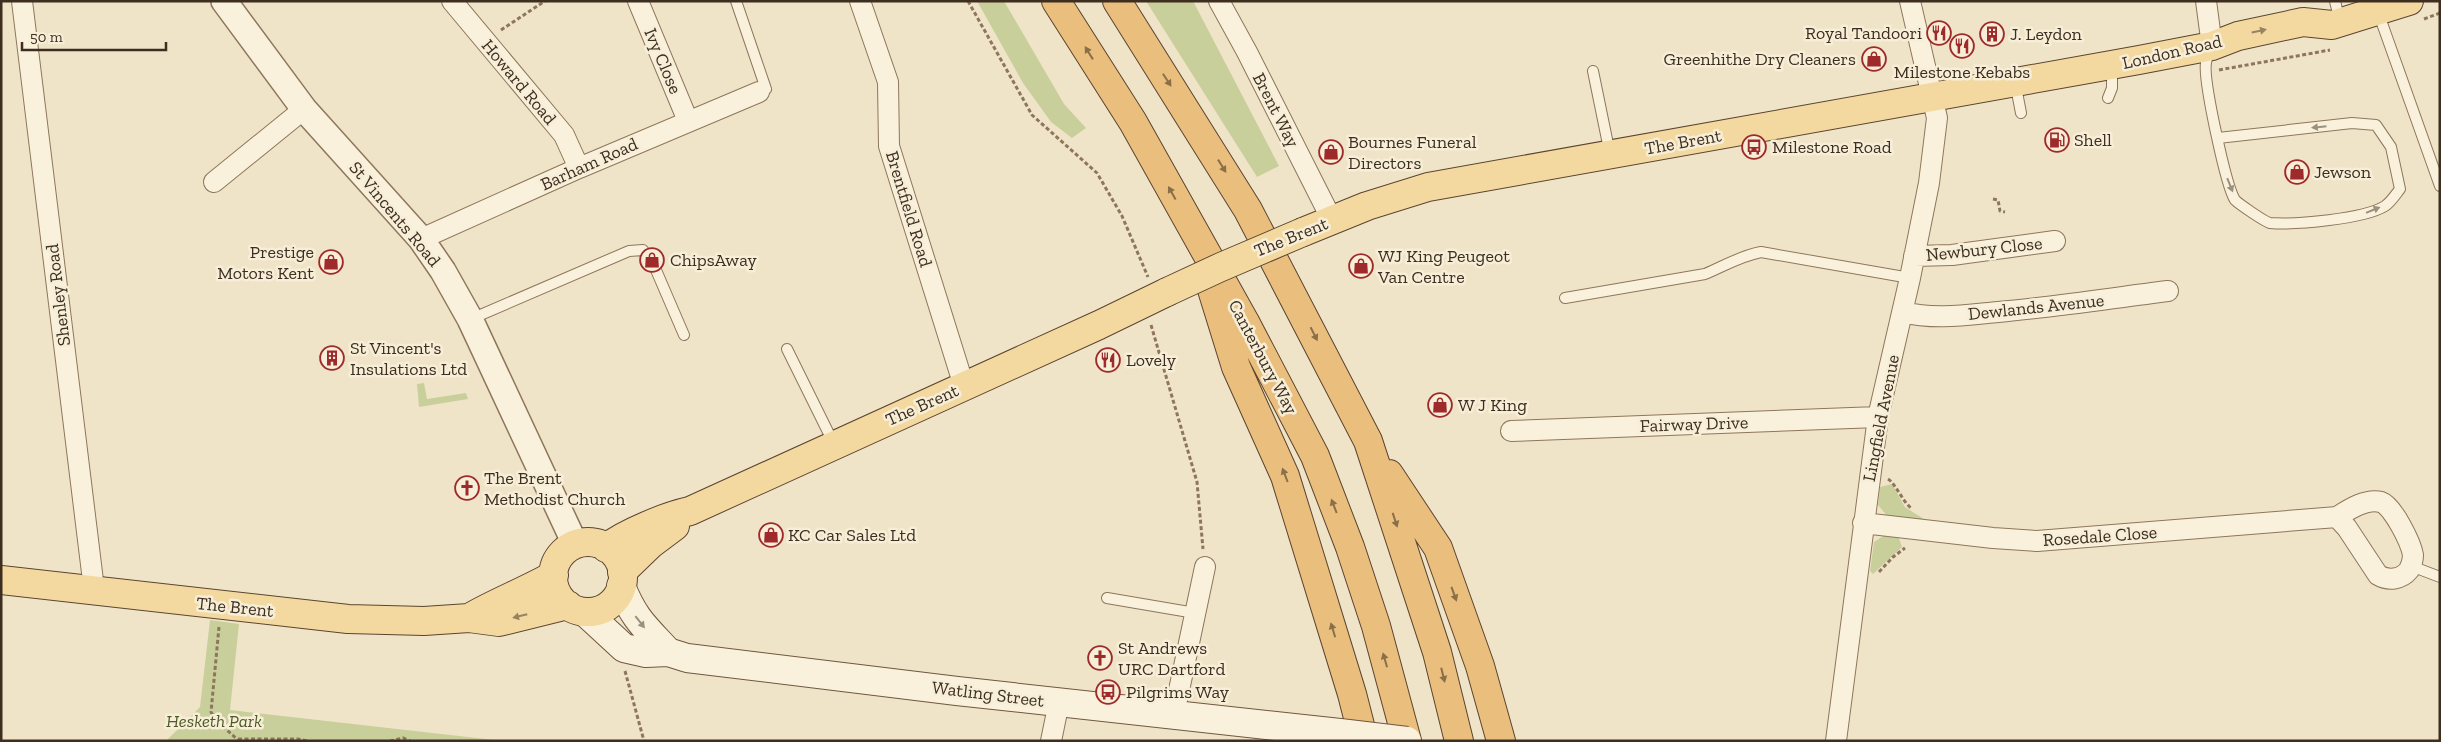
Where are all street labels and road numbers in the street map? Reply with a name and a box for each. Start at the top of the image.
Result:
street label: Ivy Close [639,25,687,97]
street label: London Road [2120,30,2224,74]
street label: Howard Road [477,35,561,129]
street label: Brent Way [1248,69,1305,152]
street label: The Brent [1643,124,1723,160]
street label: Barham Road [537,133,641,195]
street label: Brentfield Road [881,148,937,270]
street label: St Vincents Road [345,157,446,271]
street label: The Brent [1251,212,1331,262]
street label: Newbury Close [1925,232,2043,266]
street label: Shenley Road [41,242,75,347]
street label: Dewlands Avenue [1967,289,2105,325]
street label: Canterbury Way [1224,296,1303,419]
street label: Lingfield Avenue [1858,353,1904,483]
street label: The Brent [882,379,962,431]
street label: Fairway Drive [1639,411,1749,437]
street label: Rosedale Close [2042,521,2158,551]
street label: The Brent [195,592,275,622]
street label: Watling Street [931,676,1046,712]

